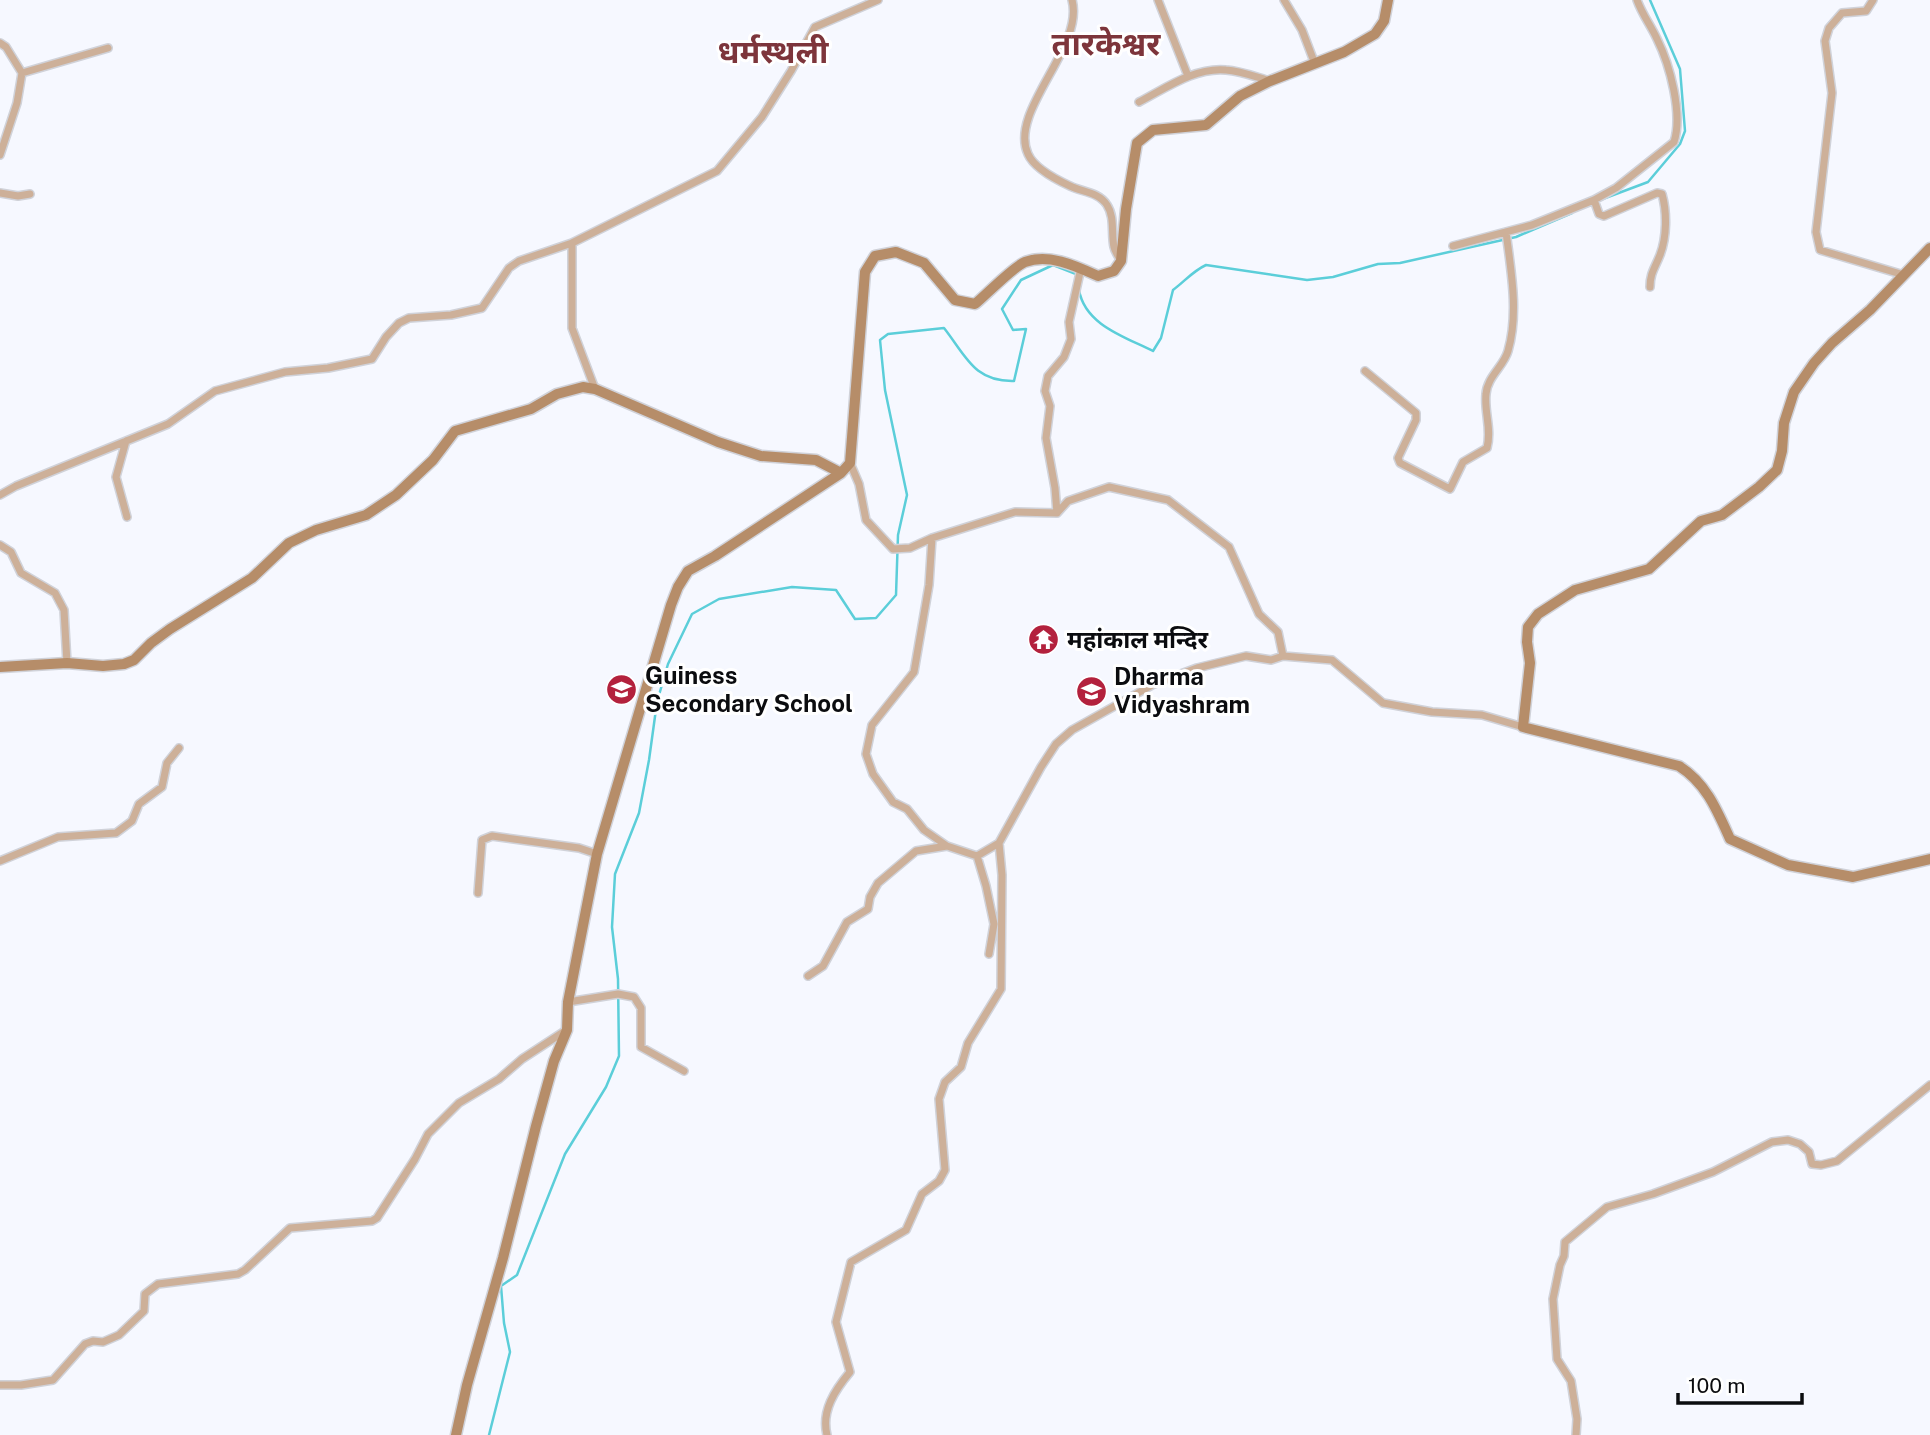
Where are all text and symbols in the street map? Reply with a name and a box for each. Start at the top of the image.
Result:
district label: तारकेश्वर [1052,25,1161,62]
district label: धर्मस्थली [717,33,829,70]
temple icon: महांकाल मन्दिर [1027,623,1061,657]
place label: महांकाल मन्दिर [1067,625,1208,653]
place label: Guiness Secondary School [645,661,853,717]
place label: Dharma Vidyashram [1114,662,1250,718]
school or university icon: Guiness Secondary School [605,673,639,707]
school or university icon: Dharma Vidyashram [1074,674,1108,708]
scale bar [1678,1362,1802,1406]
text: 100 m [1688,1373,1745,1398]

